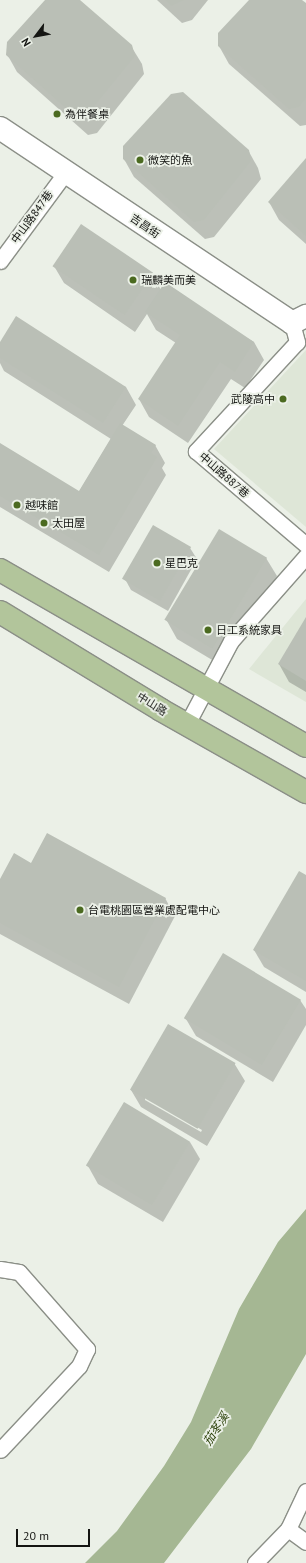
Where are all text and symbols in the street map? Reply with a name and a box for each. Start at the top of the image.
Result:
north arrow [16,16,56,56]
text: N [18,36,34,49]
place label: 為伴餐桌 [65,107,109,121]
marker: 為伴餐桌 [52,109,62,119]
place label: 微笑的魚 [148,153,192,167]
marker: 微笑的魚 [135,155,145,165]
street label: 中山路847巷 [8,188,56,246]
street label: 吉昌街 [128,211,162,241]
place label: 瑞麟美而美 [141,273,196,287]
marker: 瑞麟美而美 [128,275,138,285]
place label: 武陵高中 [231,392,275,406]
marker: 武陵高中 [278,394,288,404]
street label: 中山路887巷 [196,450,252,500]
place label: 越味館 [25,498,58,512]
marker: 越味館 [12,500,22,510]
place label: 太田屋 [52,516,85,530]
marker: 太田屋 [39,518,49,528]
place label: 星巴克 [165,556,198,570]
marker: 星巴克 [152,558,162,568]
place label: 日工系統家具 [216,623,282,637]
marker: 日工系統家具 [203,625,213,635]
street label: 中山路 [135,690,169,718]
place label: 台電桃園區營業處配電中心 [88,903,220,917]
marker: 台電桃園區營業處配電中心 [75,905,85,915]
water label: 茄苳溪 [200,1410,232,1448]
scale bar [18,1521,92,1547]
text: 20 m [23,1528,49,1543]

